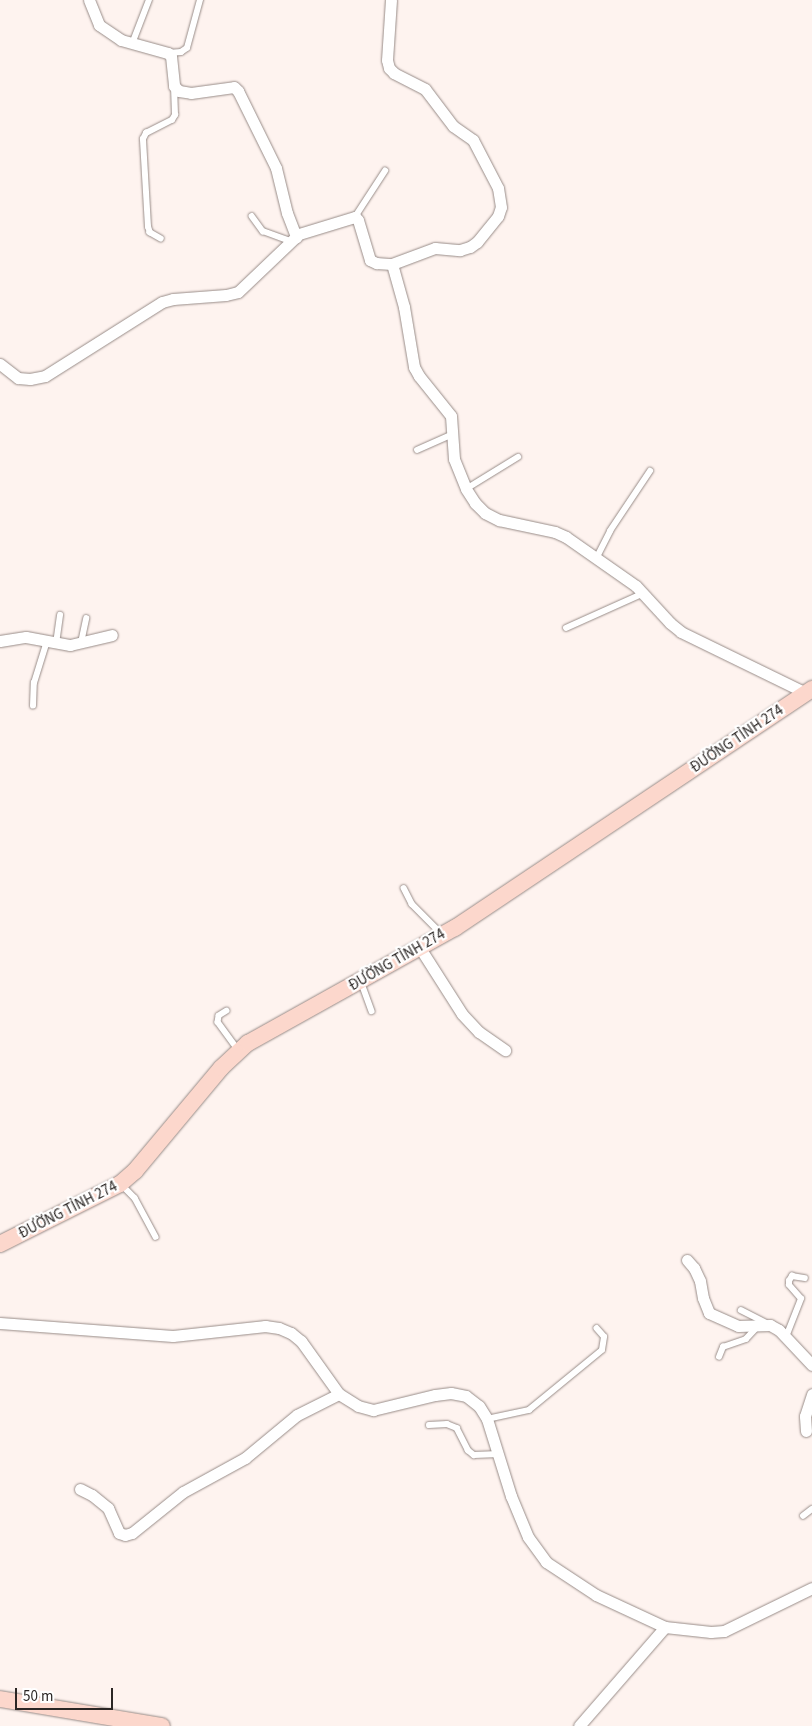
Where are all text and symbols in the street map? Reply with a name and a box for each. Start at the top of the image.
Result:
street label: ĐƯỜNG TỈNH 274 [687,701,787,777]
street label: ĐƯỜNG TỈNH 274 [346,925,448,995]
street label: ĐƯỜNG TỈNH 274 [16,1177,120,1243]
scale bar [18,1678,115,1710]
text: 50 m [23,1686,53,1707]

